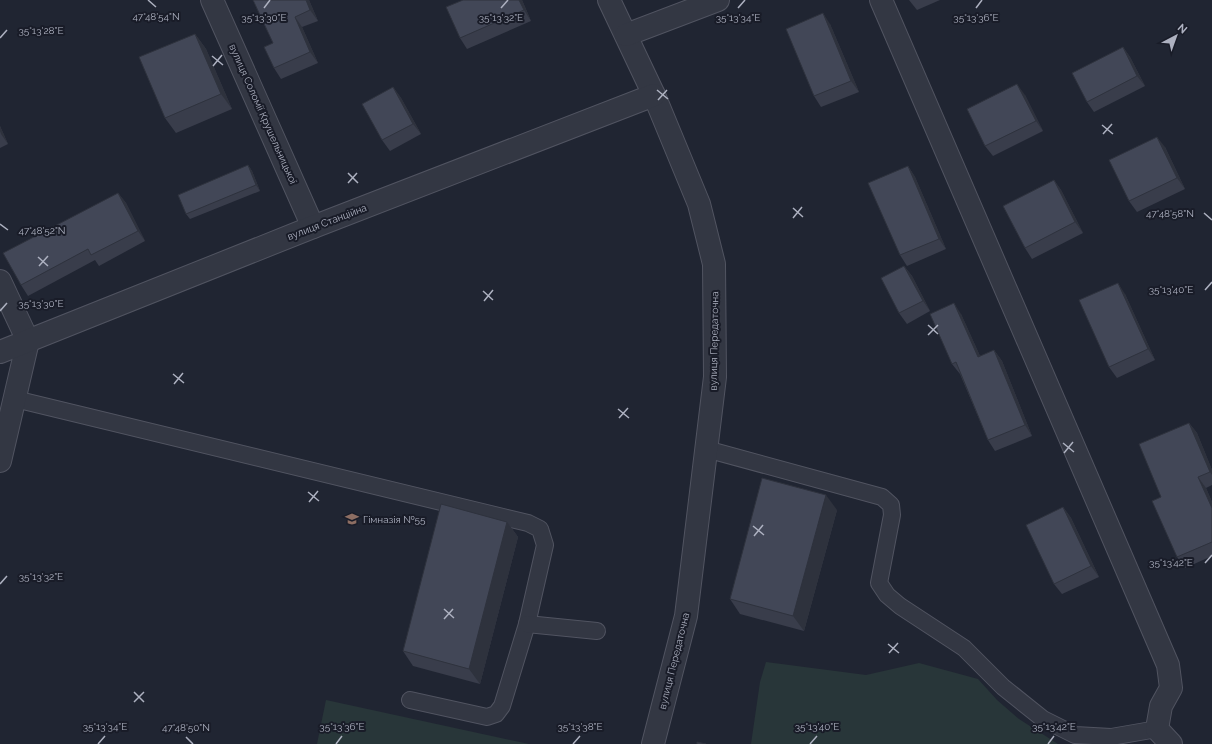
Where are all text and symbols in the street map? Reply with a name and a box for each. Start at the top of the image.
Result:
text: 47°48'54"N [132,11,180,22]
text: 35°13'30"E [241,12,287,23]
text: 35°13'32"E [479,12,523,23]
text: 35°13'34"E [716,12,760,23]
text: 35°13'36"E [953,12,999,23]
north arrow [1156,16,1196,56]
text: N [1175,21,1190,36]
text: 35°13'28"E [18,25,64,36]
street label: вулиця Соломії Крушельницької [227,42,299,186]
street label: вулиця Станційна [286,202,368,242]
text: 47°48'58"N [1146,208,1194,219]
text: 47°48'52"N [18,225,66,236]
text: 35°13'40"E [1149,284,1193,295]
street label: вулиця Передаточна [708,291,720,391]
text: 35°13'30"E [18,298,64,309]
school or university icon: Гімназія №55 [344,511,360,527]
place label: Гімназія №55 [363,514,426,525]
text: 35°13'42"E [1149,557,1193,568]
text: 35°13'32"E [19,571,63,582]
street label: вулиця Передаточна [657,611,691,711]
text: 35°13'34"E [83,721,127,732]
text: 35°13'36"E [319,721,365,732]
text: 35°13'38"E [557,721,603,732]
text: 35°13'40"E [795,721,839,732]
text: 35°13'42"E [1032,721,1076,732]
text: 47°48'50"N [162,722,210,733]

